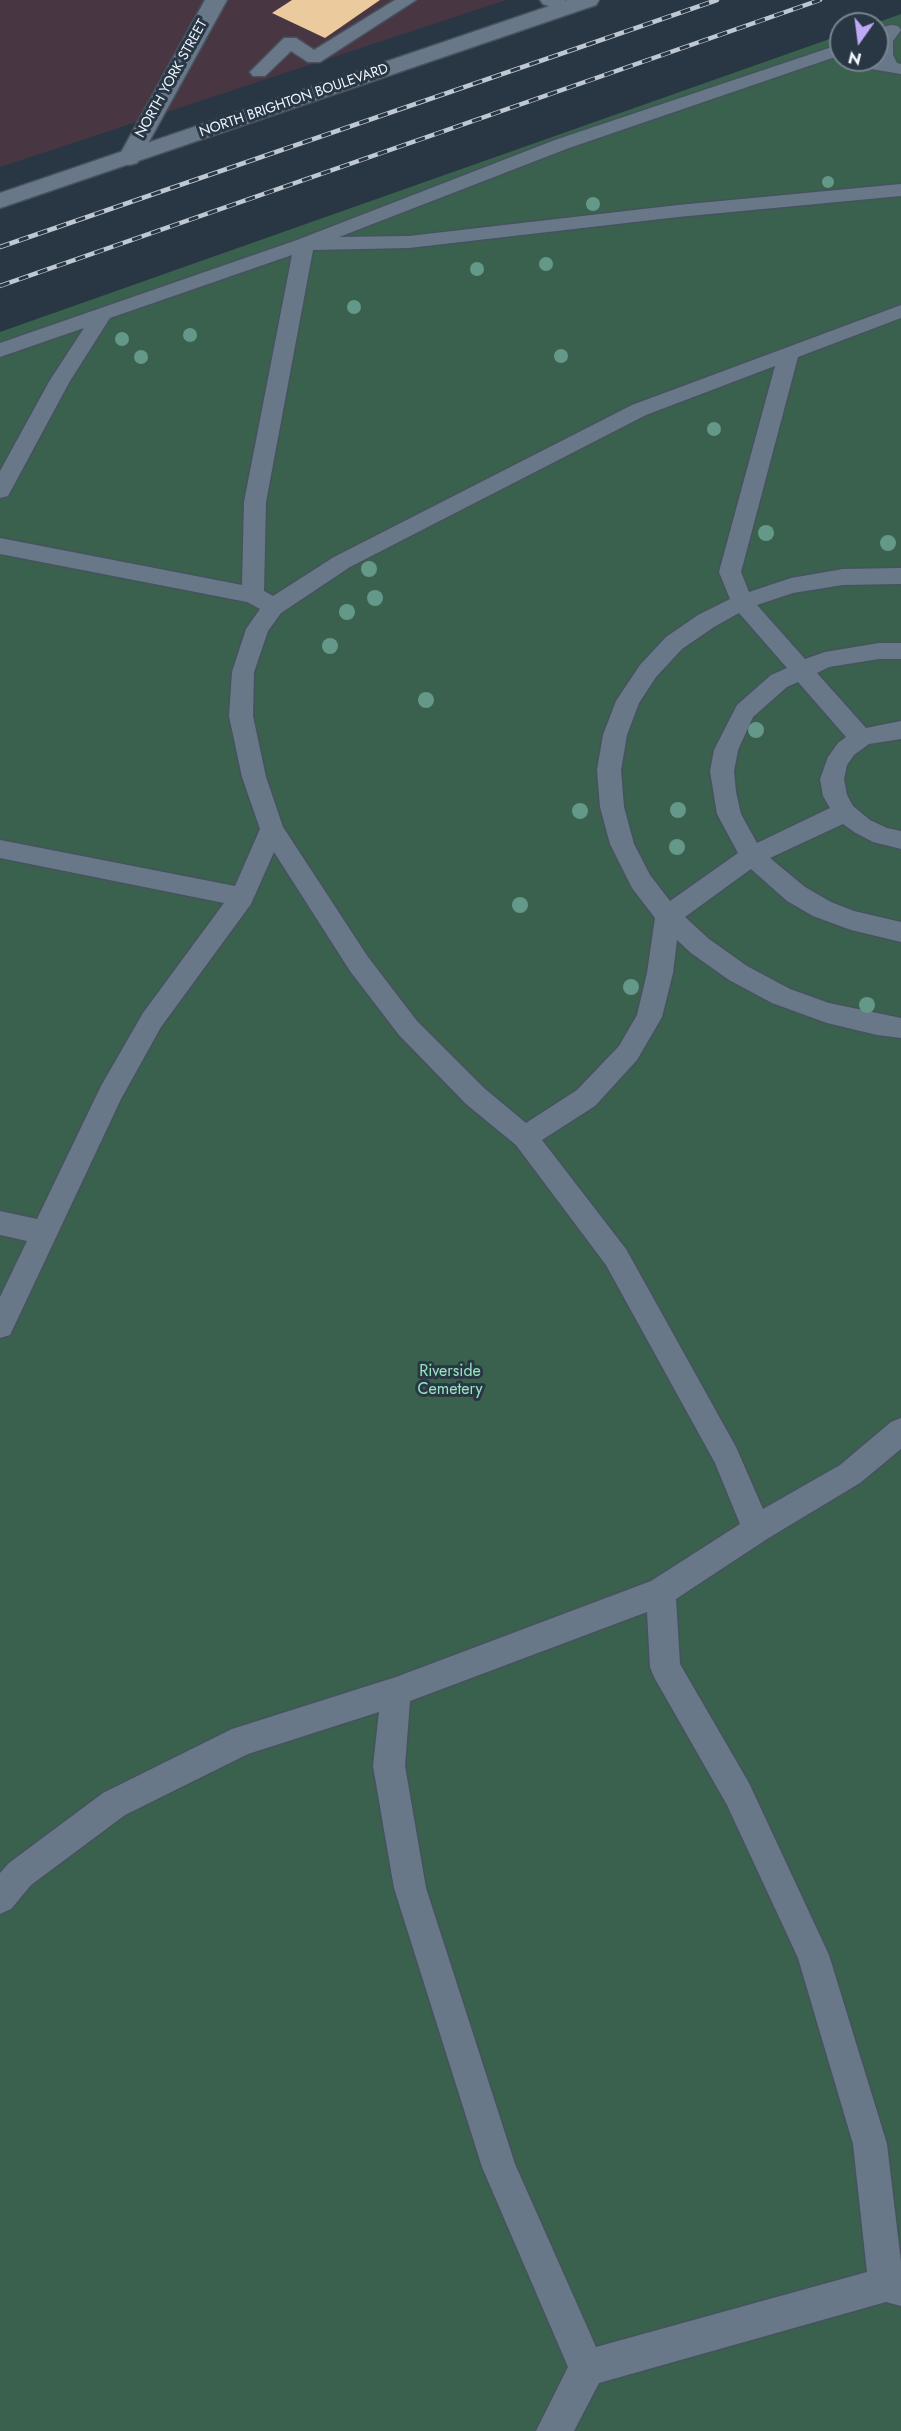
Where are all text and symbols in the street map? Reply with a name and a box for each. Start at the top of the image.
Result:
north arrow [829,12,889,72]
street label: NORTH YORK STREET [133,17,211,141]
text: N [846,45,864,71]
street label: NORTH BRIGHTON BOULEVARD [197,61,391,141]
park label: Riverside Cemetery [417,1362,483,1400]

